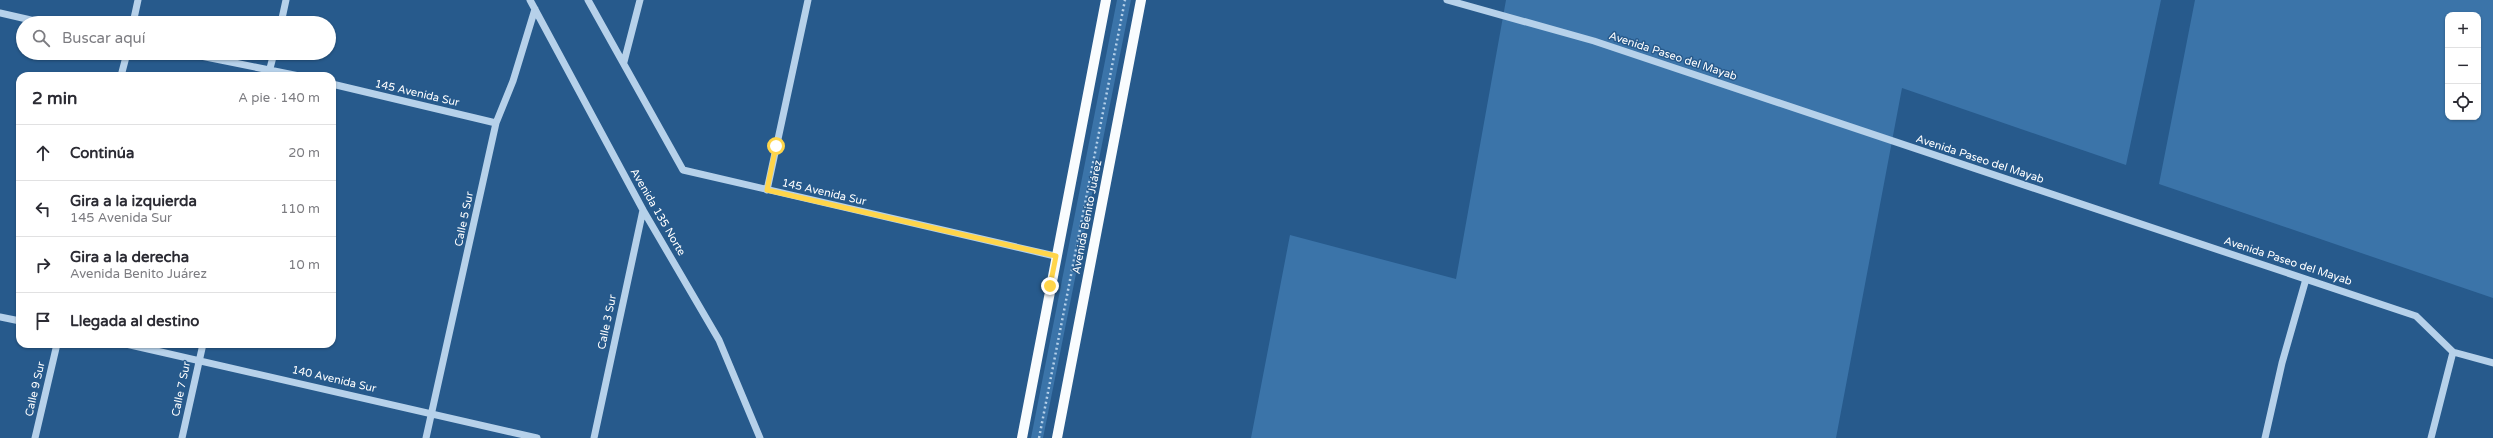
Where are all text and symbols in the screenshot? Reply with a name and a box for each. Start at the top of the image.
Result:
map controls [2445,12,2481,120]
button: + [2445,12,2481,48]
search box [16,16,336,60]
icon: search [30,27,52,49]
text: Buscar aquí [62,29,145,47]
street label: Avenida Paseo del Mayab [1607,29,1739,83]
button: − [2445,48,2481,84]
street label: 145 Avenida Sur [373,77,461,109]
button: locate [2445,84,2481,120]
text: 2 min [32,88,77,109]
text: A pie · 140 m [238,90,320,106]
street label: Avenida Paseo del Mayab [1914,132,2046,186]
route start [767,137,785,155]
icon: ahead [32,142,54,164]
text: Continúa [70,144,134,162]
text: 20 m [288,145,320,161]
street label: Avenida Benito Juárez [1070,158,1105,275]
street label: Avenida 135 Norte [628,166,688,258]
street label: 145 Avenida Sur [780,176,868,208]
street label: Calle 5 Sur [452,190,476,248]
text: Gira a la izquierda [70,192,197,210]
icon: left [32,198,54,220]
text: 110 m [280,201,320,217]
text: 145 Avenida Sur [70,210,172,226]
street label: Avenida Paseo del Mayab [2222,234,2354,288]
text: Gira a la derecha [70,248,189,266]
icon: right [32,254,54,276]
text: 10 m [288,257,320,273]
text: Avenida Benito Juárez [70,266,207,282]
route end [1041,277,1059,295]
street label: Calle 3 Sur [595,293,619,351]
icon: arrive [32,310,54,332]
text: Llegada al destino [70,312,199,330]
street label: Calle 9 Sur [22,360,48,418]
street label: Calle 7 Sur [169,360,193,418]
street label: 140 Avenida Sur [290,363,378,395]

